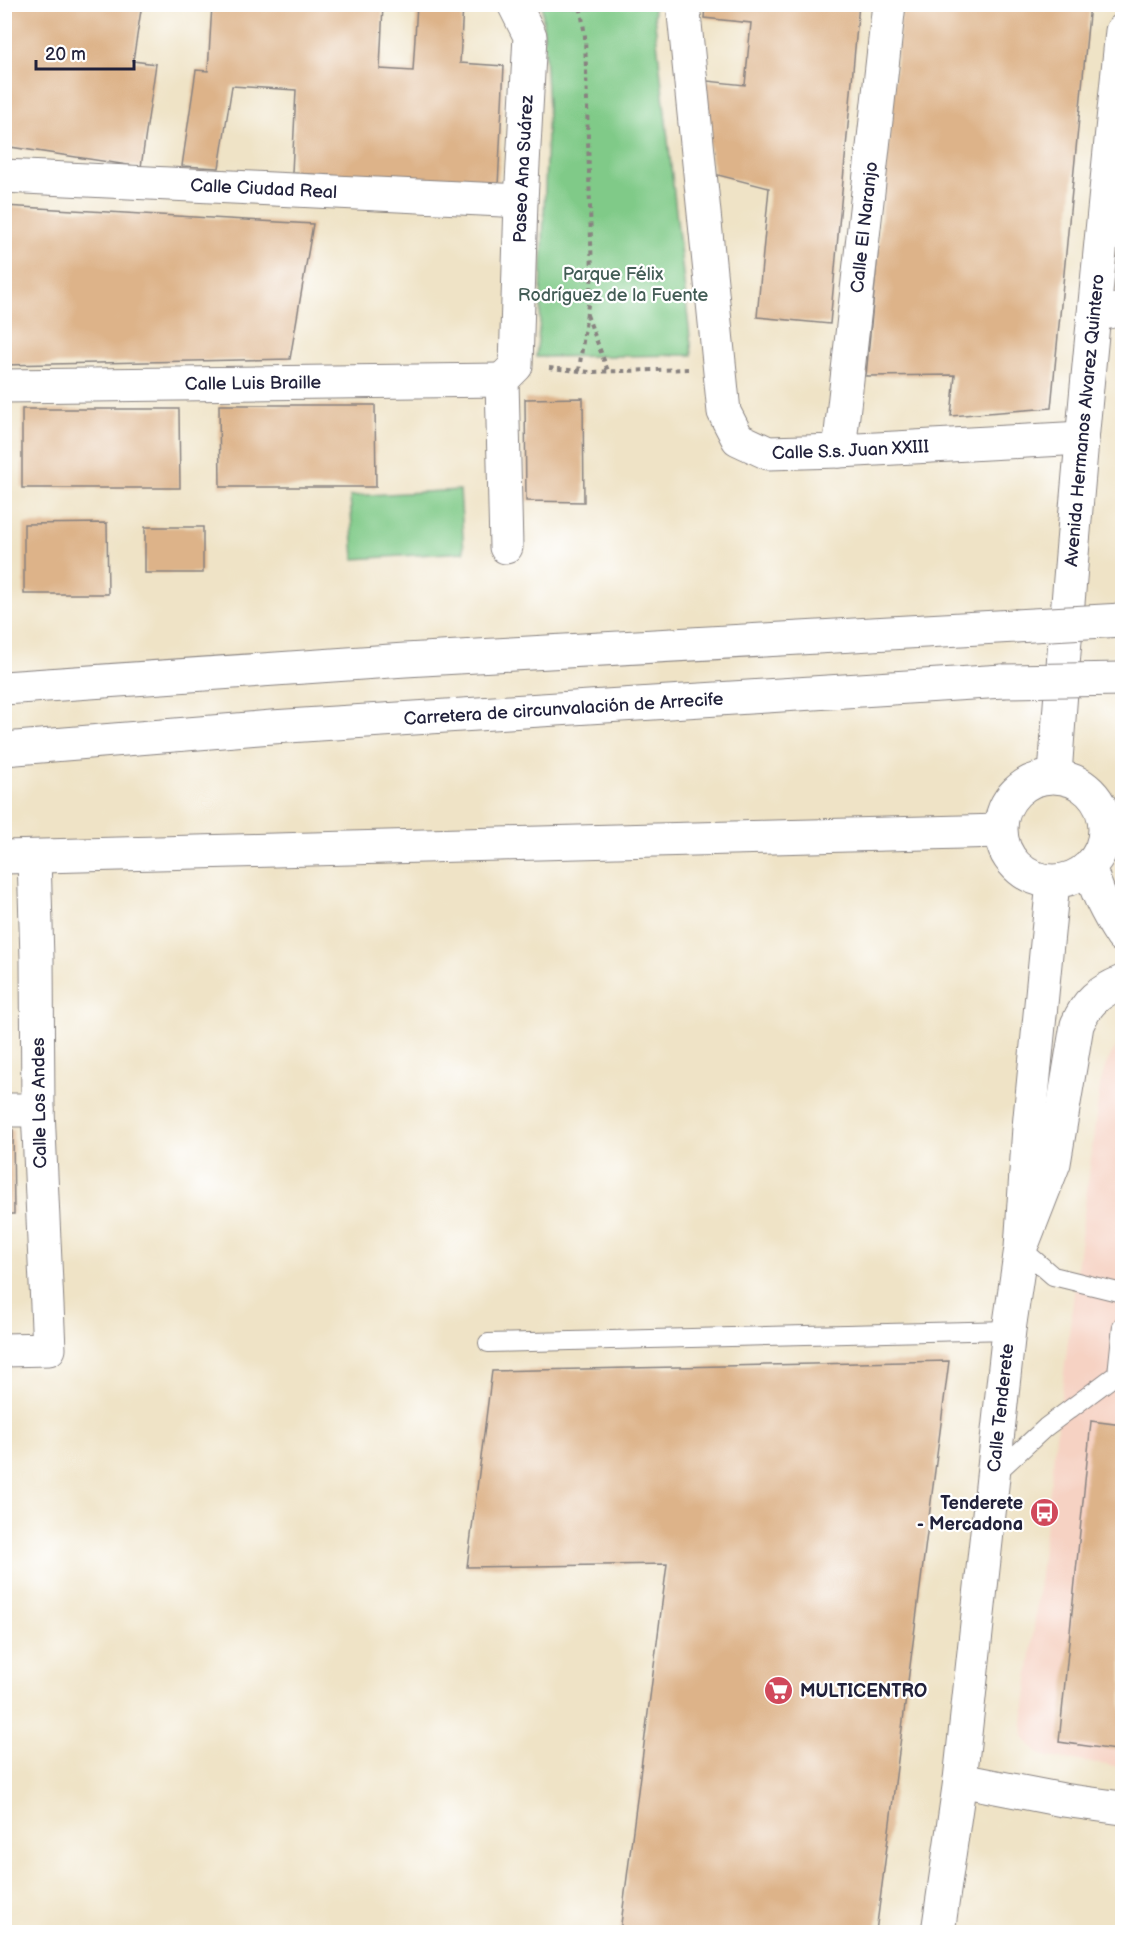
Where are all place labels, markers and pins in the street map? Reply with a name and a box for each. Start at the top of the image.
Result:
place label: Tenderete - Mercadona [917,1493,1023,1535]
bus stop icon: Tenderete - Mercadona [1028,1497,1060,1529]
supermarket icon: MULTICENTRO [763,1675,795,1707]
place label: MULTICENTRO [800,1681,927,1702]

